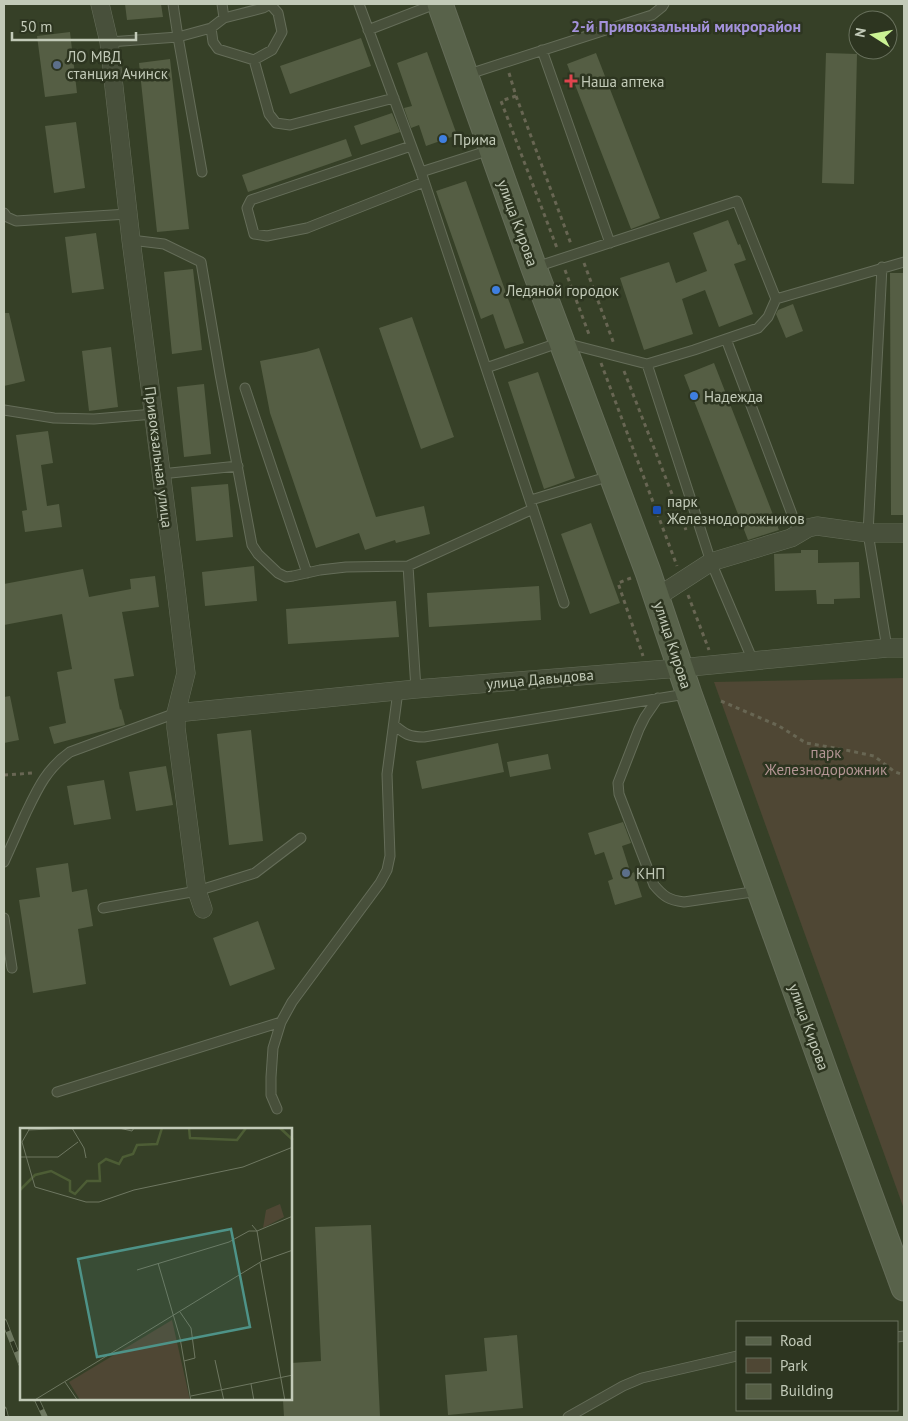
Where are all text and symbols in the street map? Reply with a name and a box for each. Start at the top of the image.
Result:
scale bar [12,10,136,42]
north arrow [848,10,898,60]
district label: 2-й Привокзальный микрорайон [571,16,801,36]
text: 50 m [20,17,53,36]
text: N [851,26,870,39]
place label: ЛО МВД станция Ачинск [66,47,169,83]
marker: ЛО МВД станция Ачинск [51,59,63,71]
place label: Наша аптека [581,72,664,91]
marker: Наша аптека [565,75,577,87]
place label: Прима [453,130,496,149]
marker: Прима [437,133,449,145]
street label: улица Кирова [494,177,542,269]
place label: Ледяной городок [505,281,620,300]
marker: Ледяной городок [490,284,502,296]
street label: Привокзальная улица [141,385,177,529]
place label: Надежда [704,387,763,406]
marker: Надежда [688,390,700,402]
place label: парк Железнодорожников [666,492,805,528]
marker: парк Железнодорожников [651,504,663,516]
street label: улица Кирова [650,599,696,691]
street label: улица Давыдова [486,665,594,693]
park label: парк Железнодорожник [764,743,888,779]
place label: КНП [636,864,665,883]
marker: КНП [620,867,632,879]
street label: улица Кирова [785,981,833,1073]
inset map [20,1128,292,1401]
legend [736,1321,898,1411]
text: Road [780,1331,812,1350]
text: Park [780,1356,808,1375]
text: Building [780,1381,834,1400]

